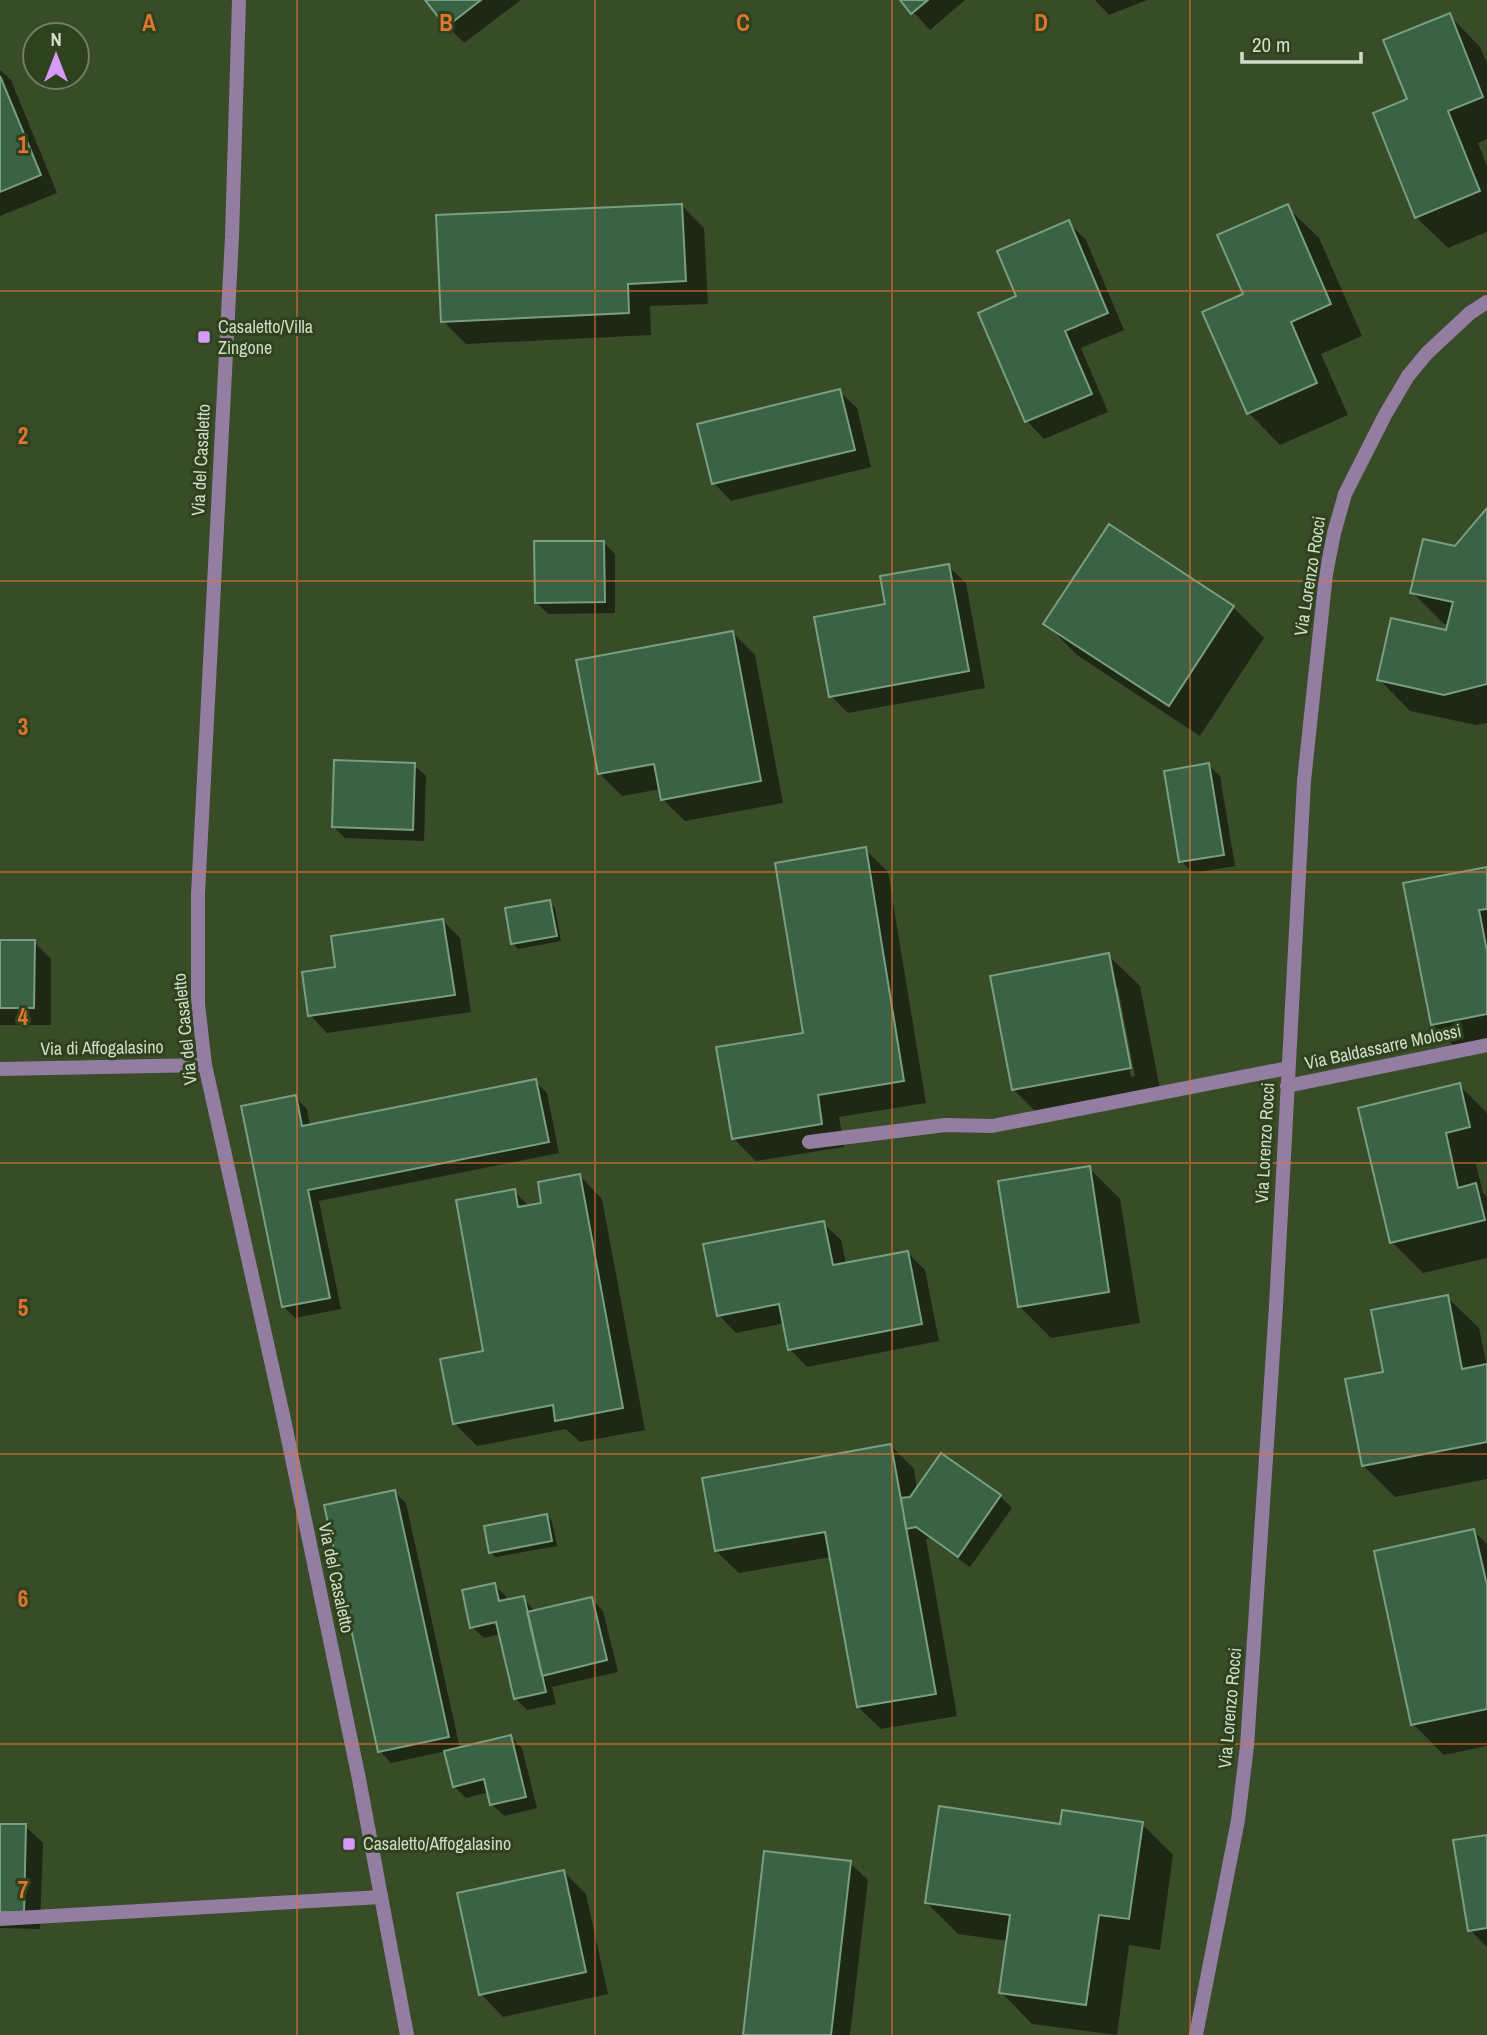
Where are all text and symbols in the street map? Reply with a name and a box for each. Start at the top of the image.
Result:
text: A [142,7,156,38]
text: B [439,7,453,38]
text: C [736,7,750,38]
text: D [1034,7,1048,38]
north arrow [21,21,91,91]
scale bar [1242,21,1361,65]
text: N [50,26,62,52]
text: 20 m [1252,30,1290,59]
text: 1 [18,129,29,160]
place label: Casaletto/Villa Zingone [218,314,313,360]
marker: Casaletto/Villa Zingone [196,329,212,345]
street label: Via del Casaletto [185,403,216,517]
text: 2 [18,420,28,451]
street label: Via Lorenzo Rocci [1288,514,1331,638]
text: 3 [18,711,28,742]
street label: Via del Casaletto [166,972,203,1086]
text: 4 [18,1001,29,1032]
street label: Via Baldassarre Molossi [1302,1018,1464,1075]
street label: Via di Affogalasino [40,1034,164,1061]
street label: Via Lorenzo Rocci [1249,1082,1280,1204]
text: 5 [18,1292,28,1323]
street label: Via del Casaletto [313,1520,360,1635]
text: 6 [18,1583,28,1614]
street label: Via Lorenzo Rocci [1212,1647,1247,1769]
place label: Casaletto/Affogalasino [363,1831,511,1856]
marker: Casaletto/Affogalasino [341,1836,357,1852]
text: 7 [18,1874,28,1905]

